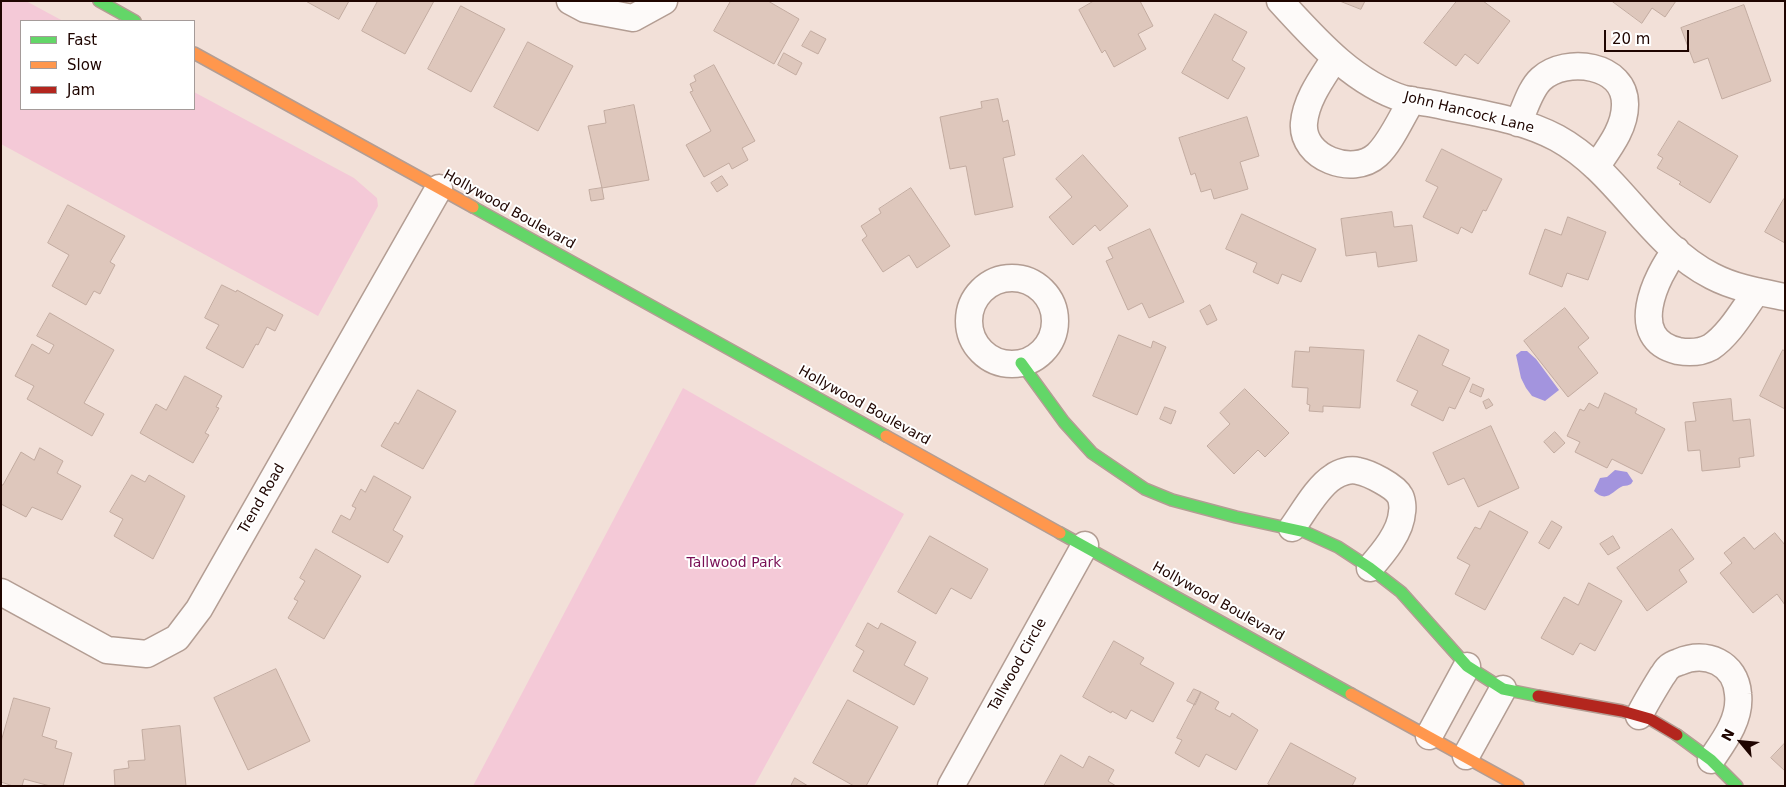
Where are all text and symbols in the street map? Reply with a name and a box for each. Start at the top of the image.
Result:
legend [20,20,195,110]
scale bar [1606,20,1691,52]
text: 20 m [1612,30,1650,48]
text: Fast [67,31,97,49]
text: Slow [67,56,102,74]
text: Jam [67,81,95,99]
street label: John Hancock Lane [1402,89,1536,137]
street label: Hollywood Boulevard [440,167,578,253]
street label: Hollywood Boulevard [795,363,933,449]
street label: Trend Road [235,461,289,537]
park label: Tallwood Park [687,555,781,571]
street label: Hollywood Boulevard [1149,559,1287,645]
street label: Tallwood Circle [985,616,1051,714]
north arrow [1716,717,1766,767]
text: N [1718,726,1738,744]

